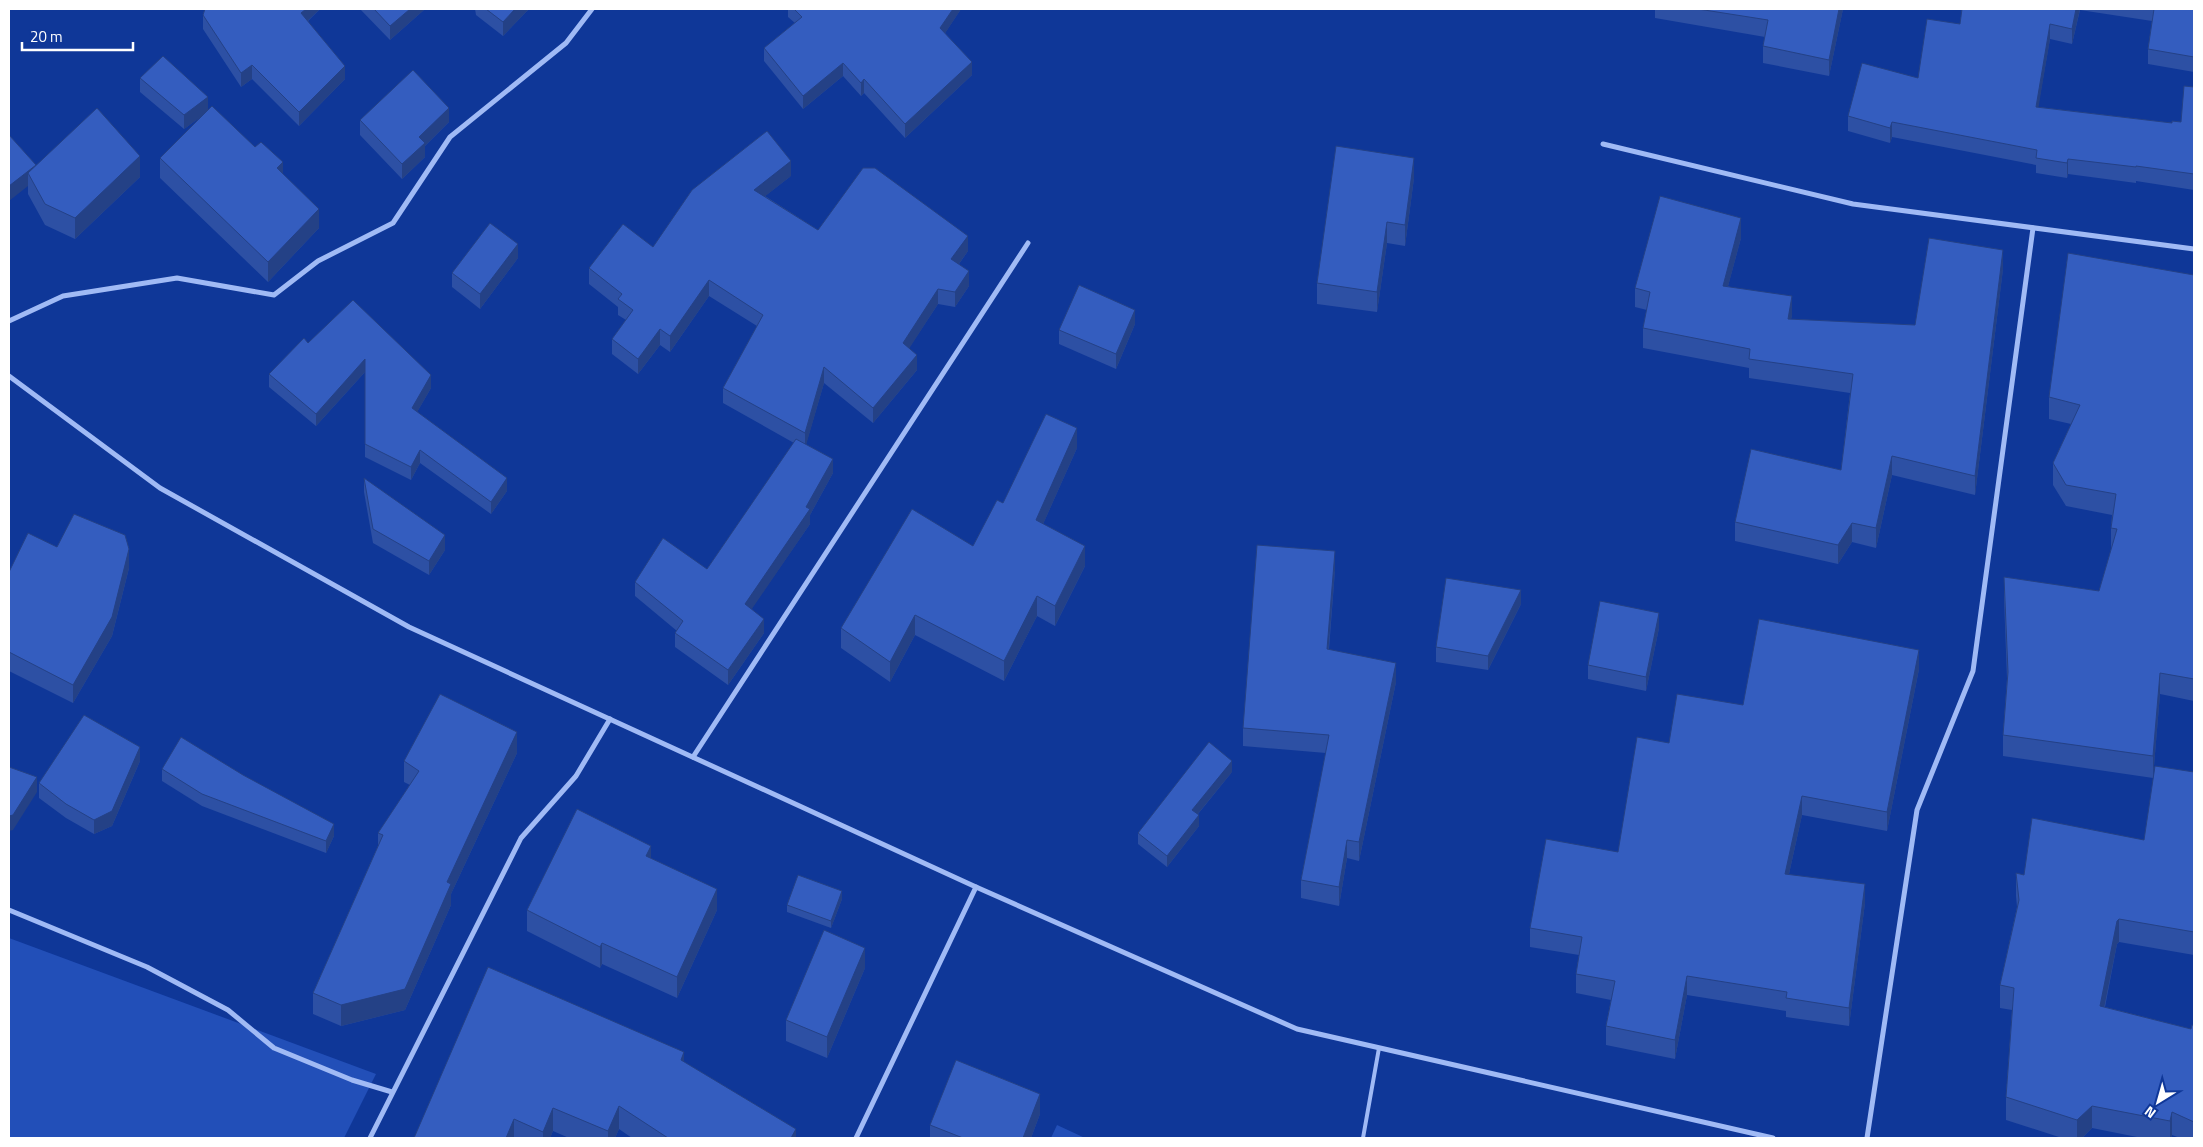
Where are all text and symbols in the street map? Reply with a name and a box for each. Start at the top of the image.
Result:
scale bar [22,20,134,52]
text: 20 m [30,25,63,48]
north arrow [2133,1077,2183,1127]
text: N [2140,1101,2160,1124]

